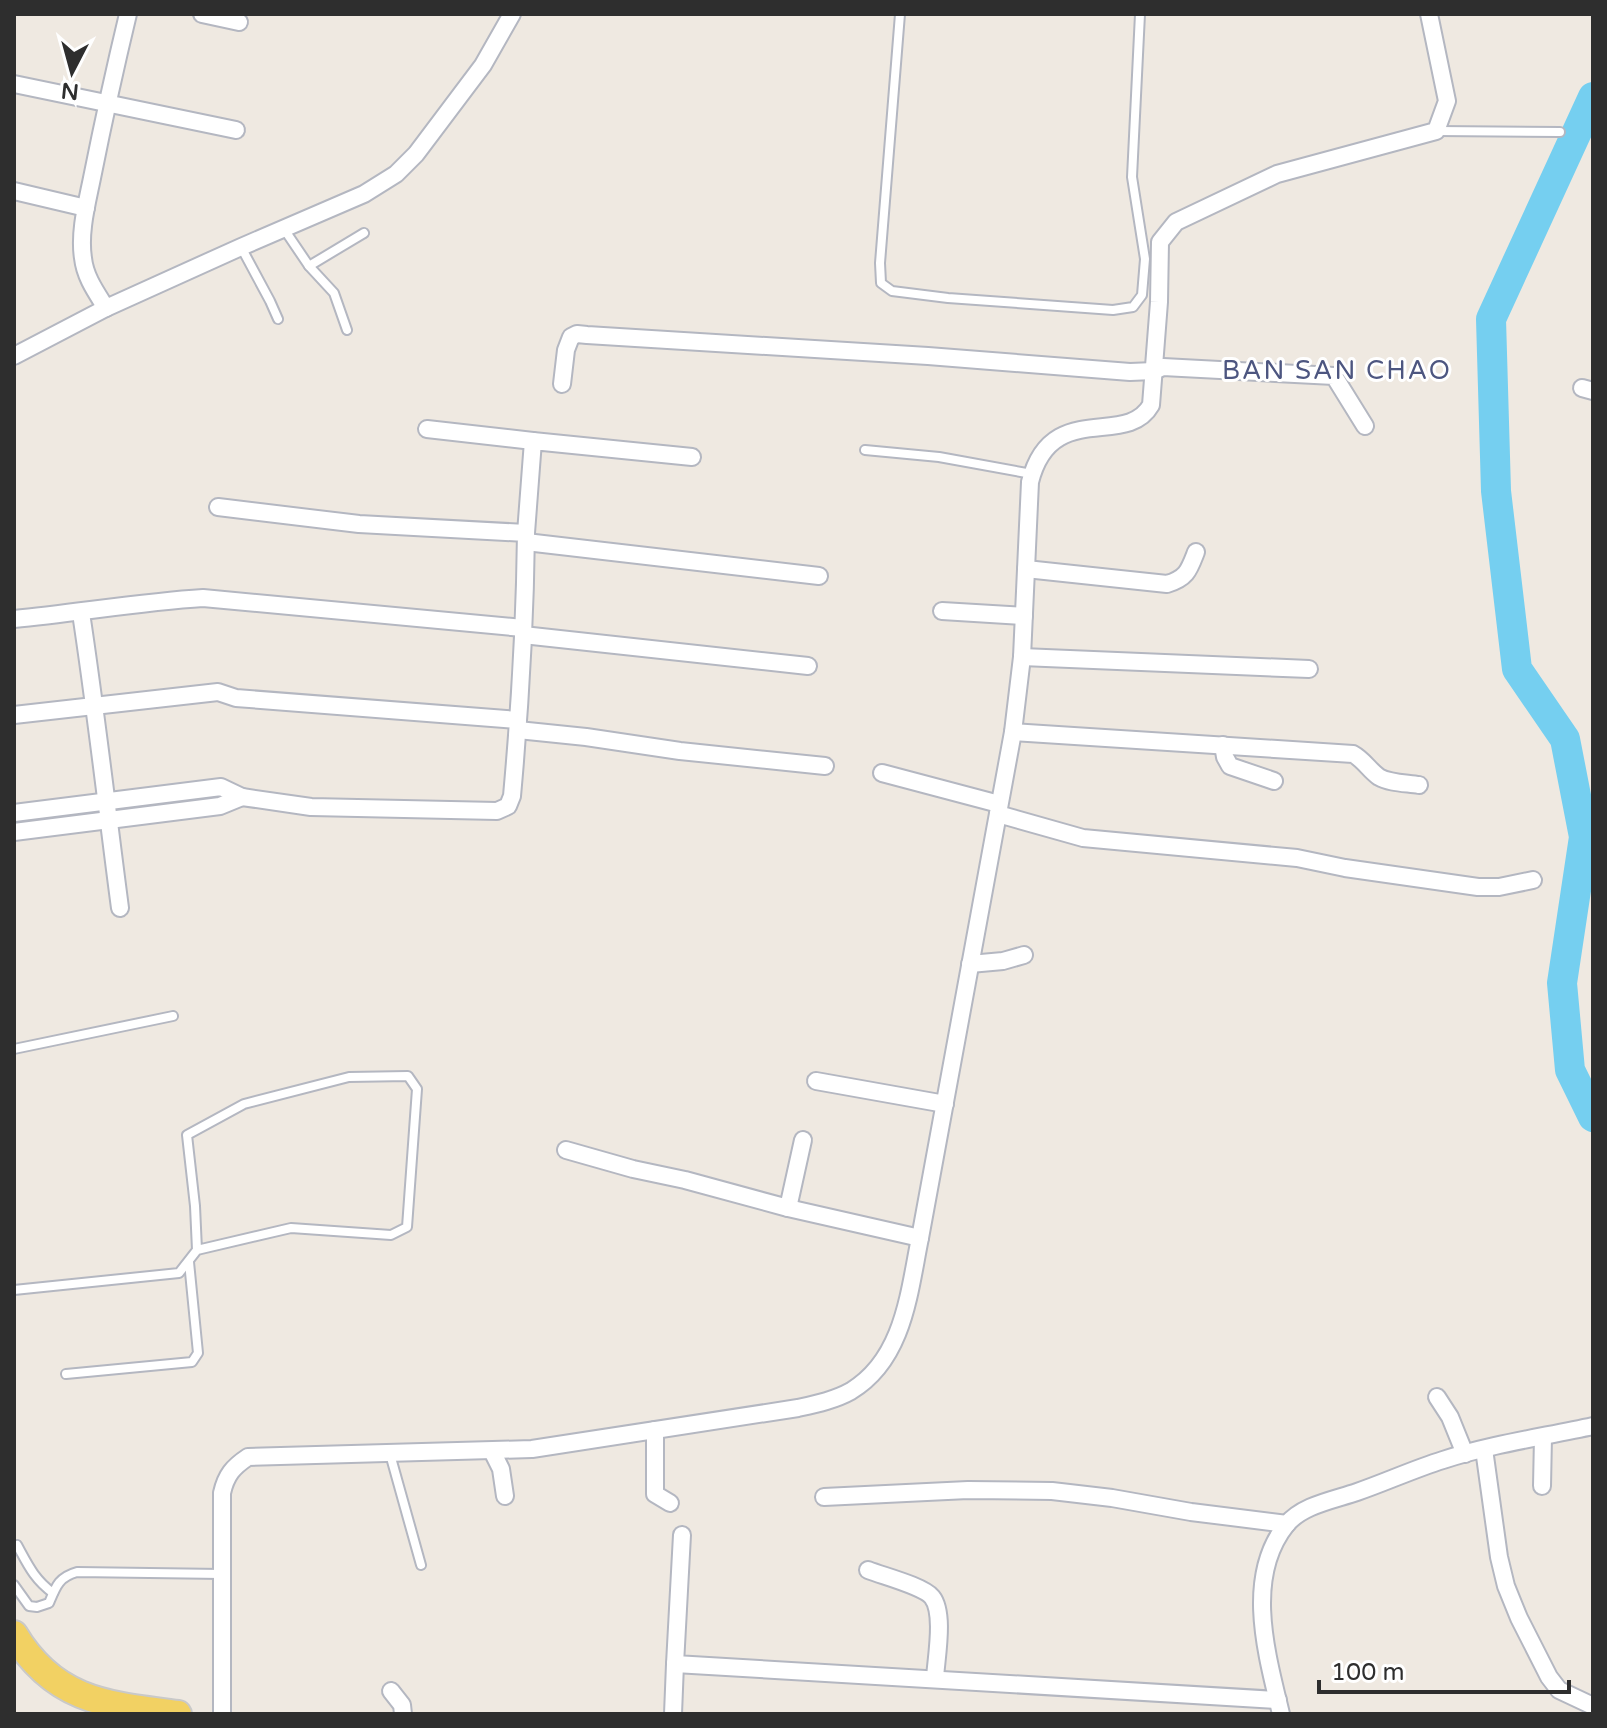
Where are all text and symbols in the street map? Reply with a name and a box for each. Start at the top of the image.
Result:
north arrow [32,32,112,112]
text: N [60,77,80,105]
district label: BAN SAN CHAO [1222,355,1452,386]
scale bar [1319,1644,1569,1694]
text: 100 m [1331,1658,1405,1687]

